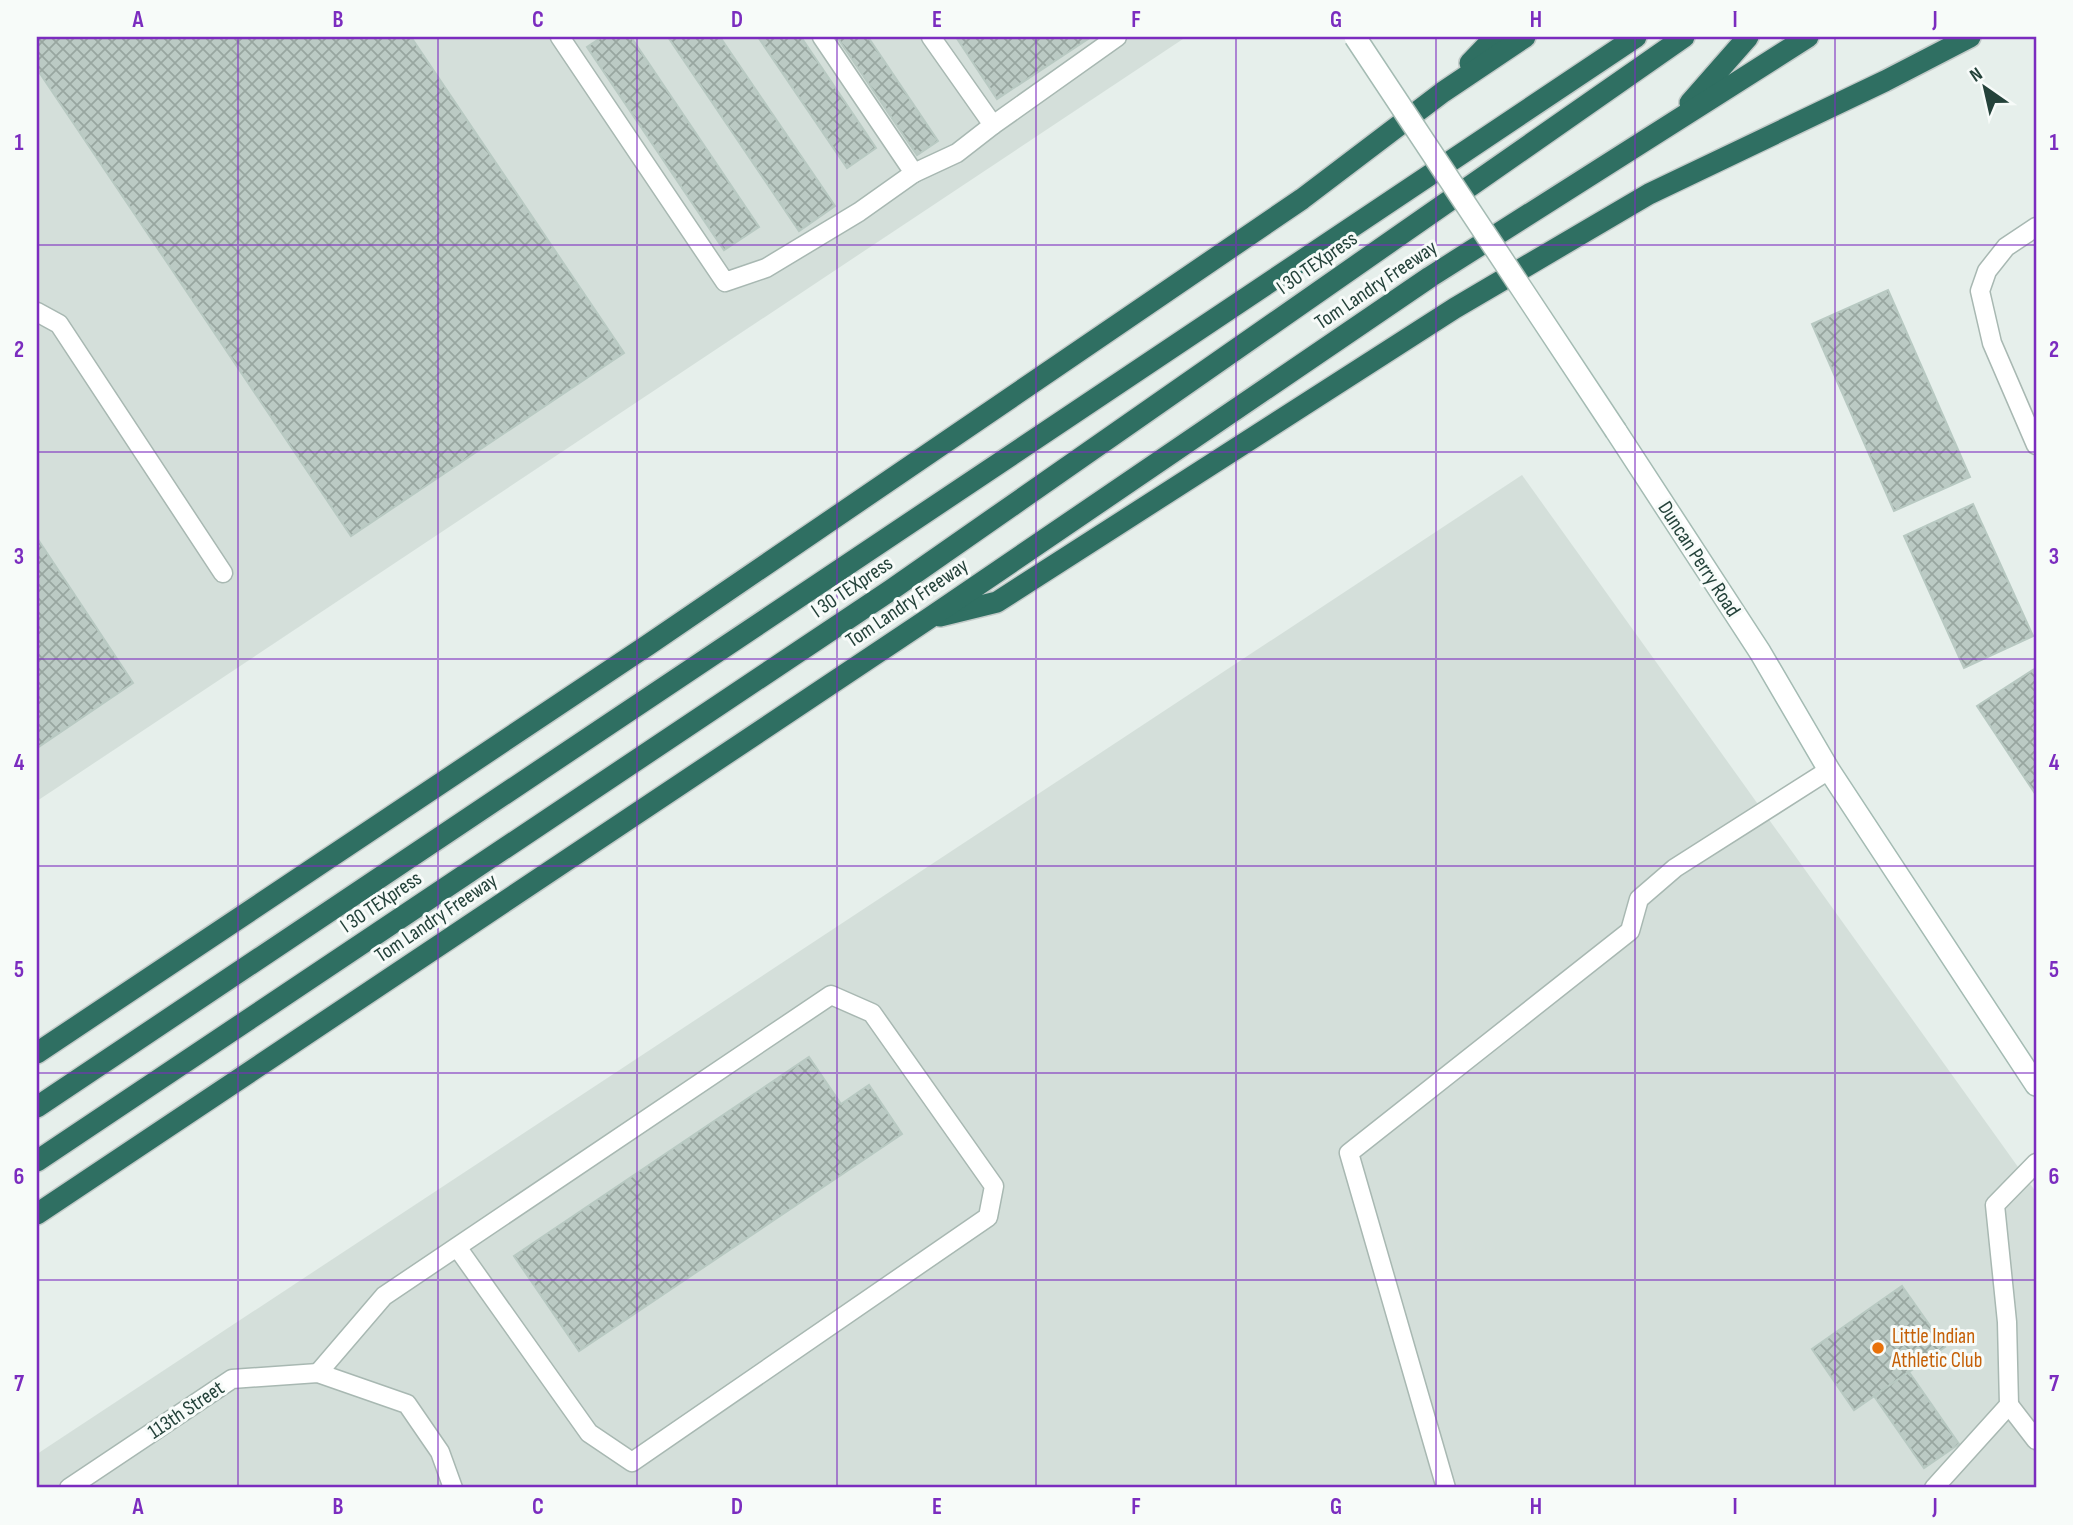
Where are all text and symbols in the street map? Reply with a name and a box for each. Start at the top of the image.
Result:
text: A [132,6,145,34]
text: B [333,6,344,34]
text: C [532,6,544,34]
text: D [731,6,743,34]
text: E [932,6,942,34]
text: F [1131,6,1141,34]
text: G [1330,6,1342,34]
text: H [1530,6,1542,34]
text: I [1732,6,1738,34]
text: J [1931,6,1938,34]
north arrow [1951,52,2021,122]
text: N [1966,63,1987,88]
text: 1 [14,129,24,157]
text: 1 [2049,129,2059,157]
street label: I 30 TEXpress [1272,226,1362,300]
street label: Tom Landry Freeway [1310,235,1442,335]
text: 2 [14,336,24,364]
text: 2 [2049,336,2059,364]
street label: Duncan Perry Road [1652,497,1746,621]
text: 3 [14,543,24,571]
text: 3 [2049,543,2059,571]
street label: I 30 TEXpress [807,551,897,623]
street label: Tom Landry Freeway [841,553,973,653]
text: 4 [14,749,25,777]
text: 4 [2049,749,2060,777]
street label: I 30 TEXpress [336,866,426,938]
street label: Tom Landry Freeway [370,868,502,968]
text: 5 [14,956,24,984]
text: 5 [2049,956,2059,984]
text: 6 [14,1163,24,1191]
text: 6 [2049,1163,2059,1191]
place label: Little Indian Athletic Club [1891,1324,1982,1373]
marker: Little Indian Athletic Club [1870,1340,1886,1356]
text: 7 [14,1370,24,1398]
text: 7 [2049,1370,2059,1398]
street label: 113th Street [143,1375,229,1445]
text: A [132,1493,145,1521]
text: B [333,1493,344,1521]
text: C [532,1493,544,1521]
text: D [731,1493,743,1521]
text: E [932,1493,942,1521]
text: F [1131,1493,1141,1521]
text: G [1330,1493,1342,1521]
text: H [1530,1493,1542,1521]
text: I [1732,1493,1738,1521]
text: J [1931,1493,1938,1521]

